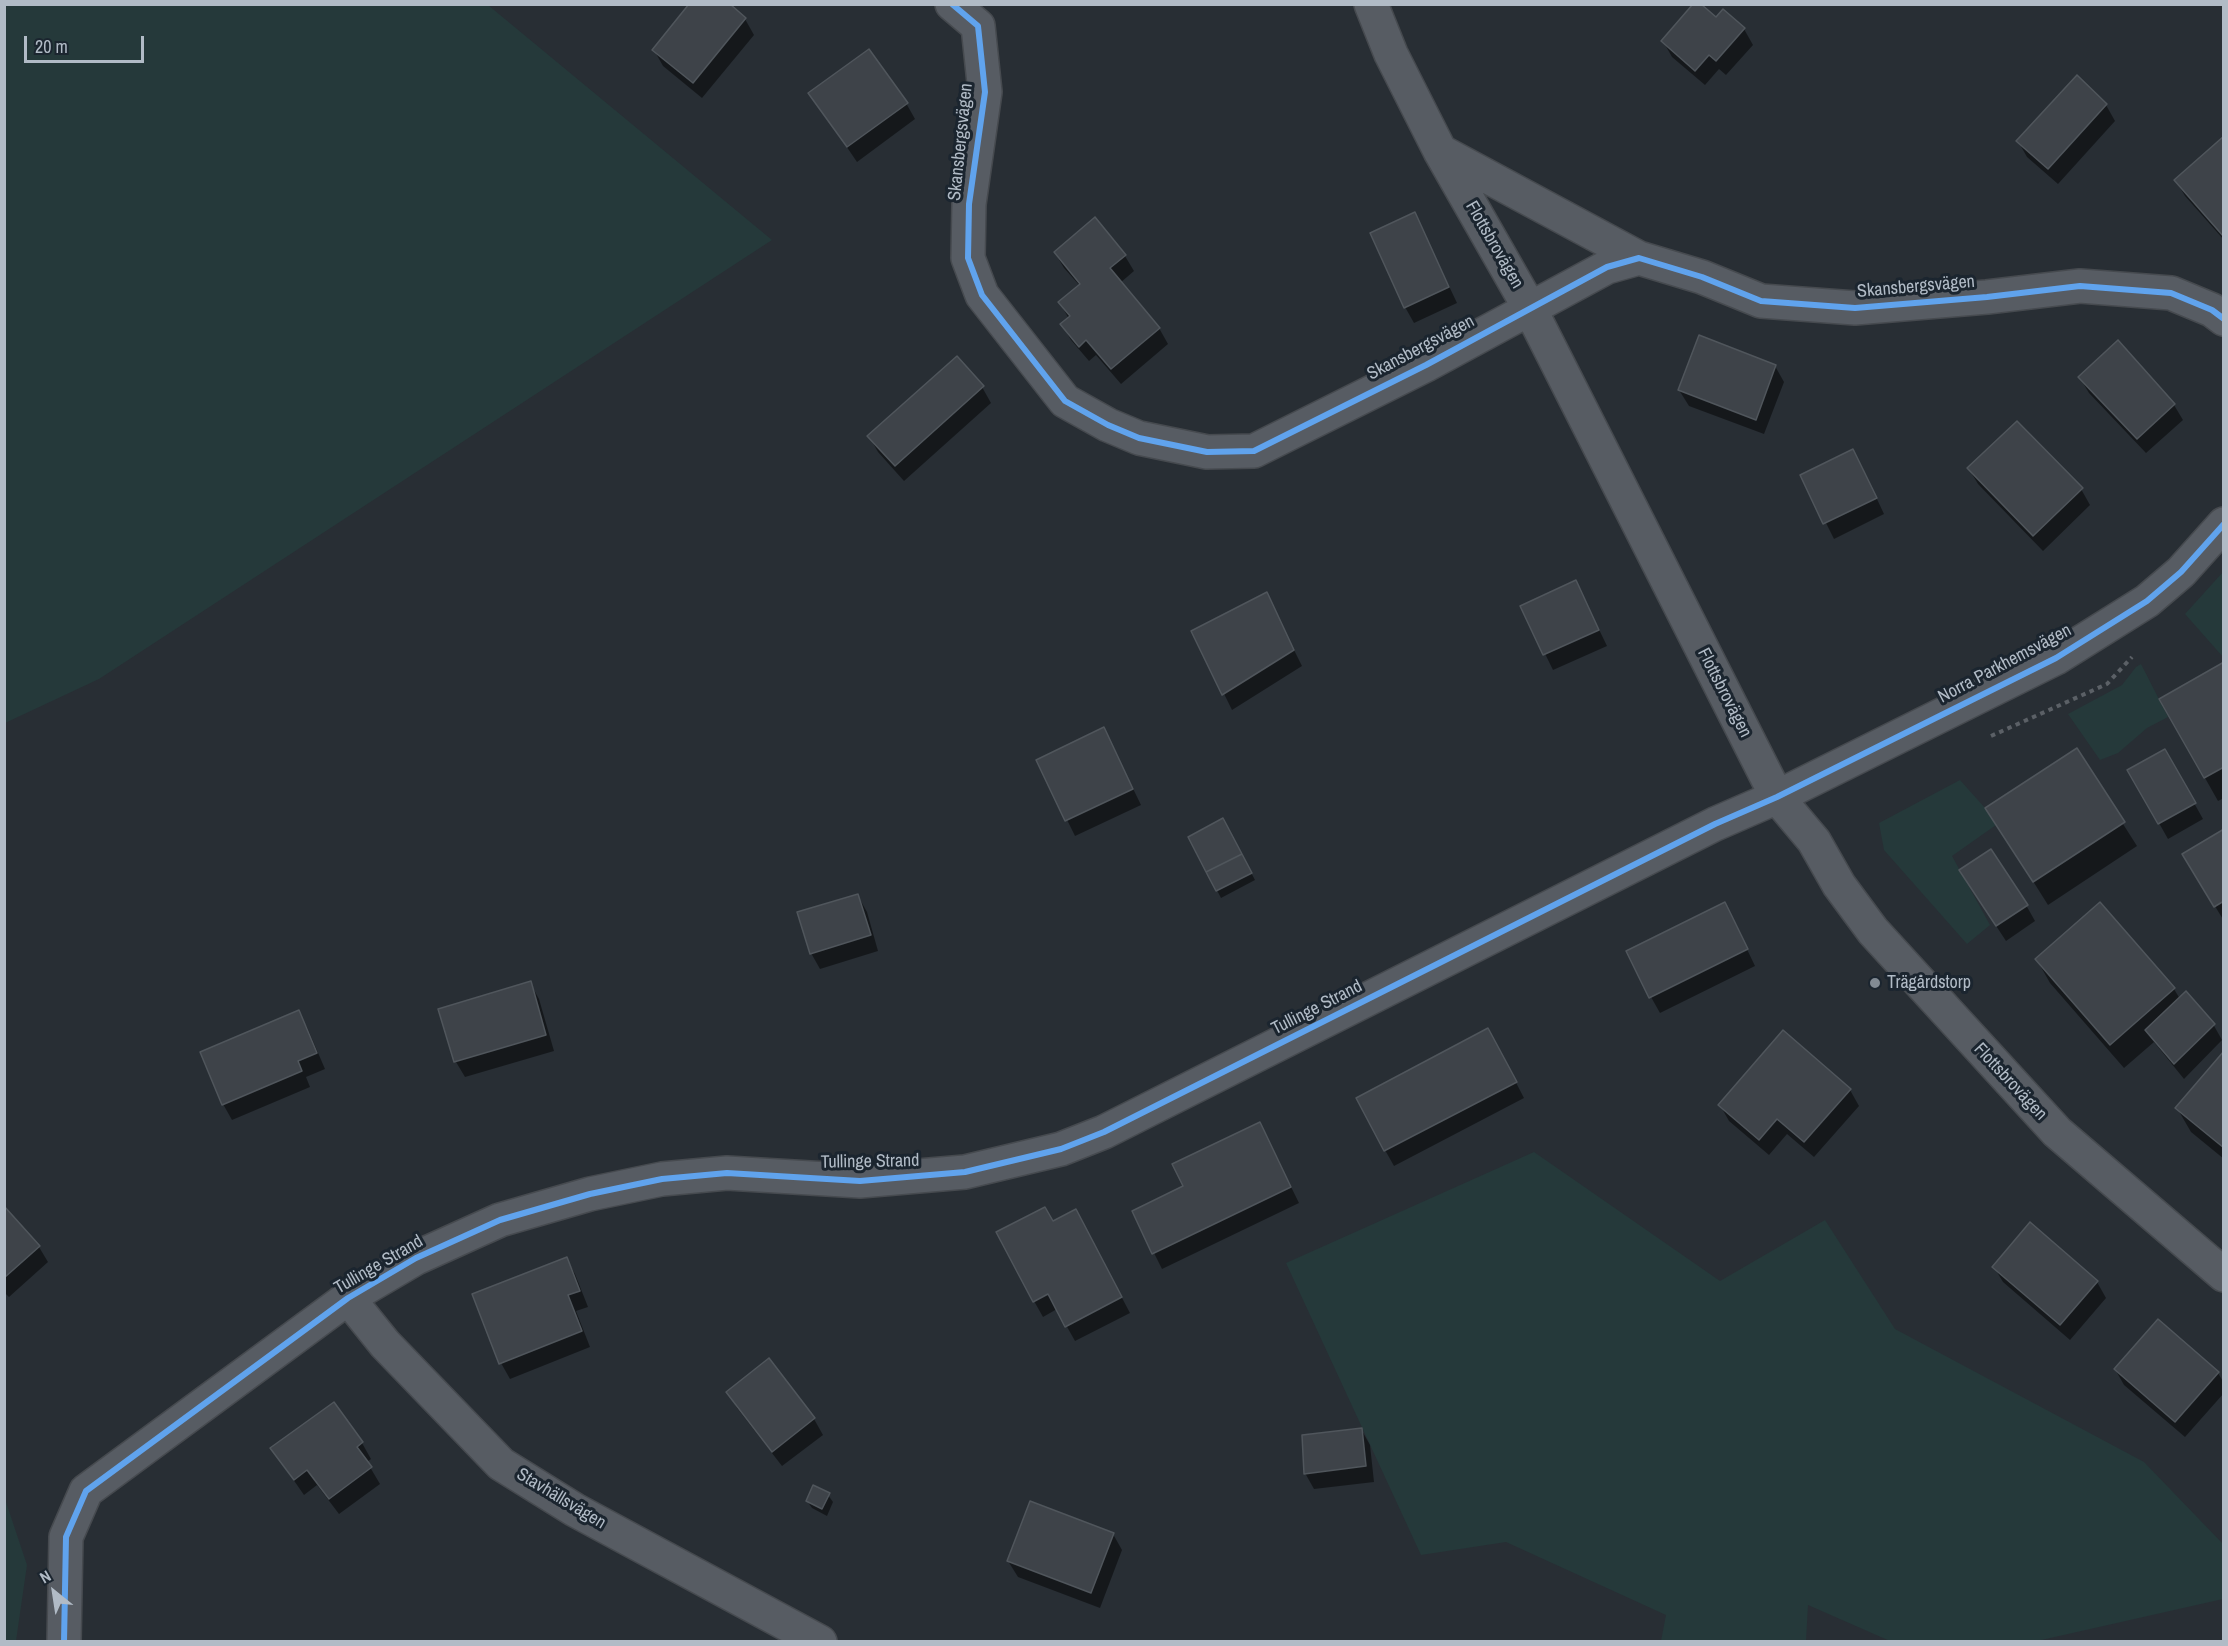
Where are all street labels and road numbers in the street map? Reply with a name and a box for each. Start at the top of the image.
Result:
street label: Skansbergsvägen [944,82,978,202]
street label: Flottsbrovägen [1460,197,1528,293]
street label: Skansbergsvägen [1856,271,1976,303]
street label: Skansbergsvägen [1364,311,1478,385]
street label: Norra Parkhemsvägen [1935,620,2075,708]
street label: Flottsbrovägen [1692,645,1756,741]
street label: Tullinge Strand [1268,976,1366,1040]
street label: Flottsbrovägen [1969,1039,2051,1125]
street label: Tullinge Strand [820,1150,920,1174]
street label: Tullinge Strand [331,1231,427,1299]
street label: Stavhällsvägen [513,1464,609,1534]

